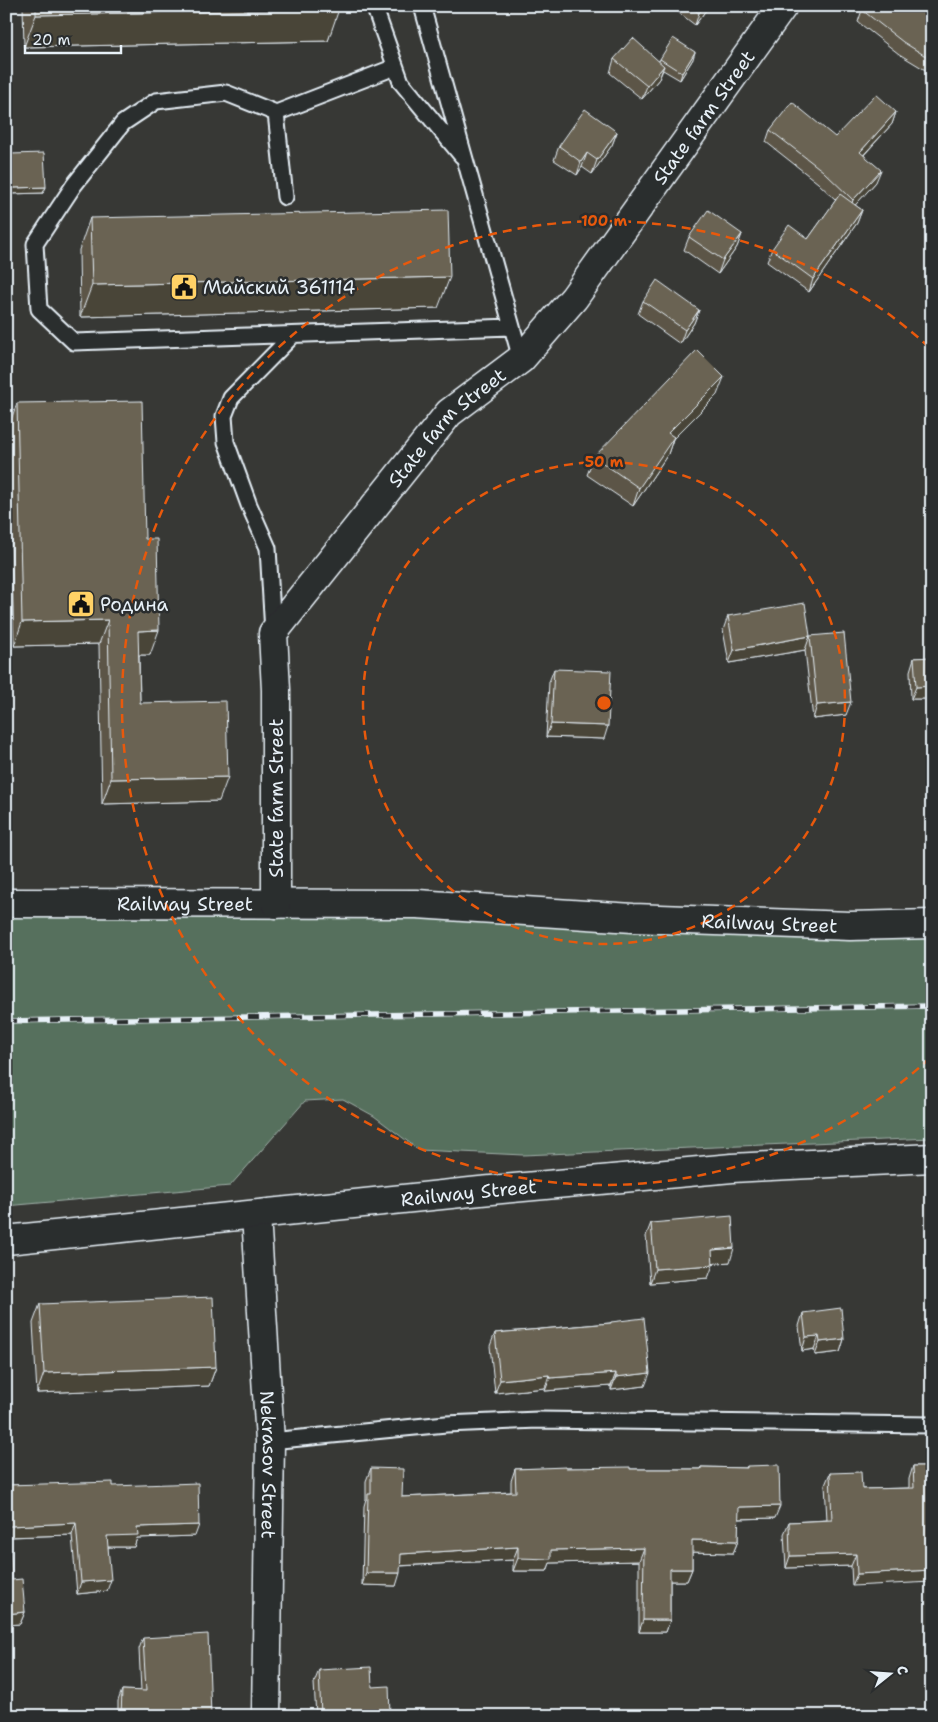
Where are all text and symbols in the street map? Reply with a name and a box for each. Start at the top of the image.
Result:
scale bar [25,22,121,54]
text: 20 m [32,30,71,50]
street label: State farm Street [647,45,760,189]
text: 100 m [581,211,627,231]
public building icon: Майский 361114 [169,272,199,302]
place label: Майский 361114 [203,275,355,300]
street label: State farm Street [382,362,511,492]
text: 50 m [585,452,624,472]
public building icon: Родина [66,589,96,619]
place label: Родина [100,592,169,617]
centre of rings [595,694,613,712]
street label: State farm Street [264,718,289,878]
street label: Railway Street [117,891,253,916]
street label: Railway Street [701,908,838,938]
street label: Railway Street [400,1173,537,1212]
street label: Nekrasov Street [254,1390,283,1539]
north arrow [866,1650,916,1700]
text: С [893,1663,912,1677]

